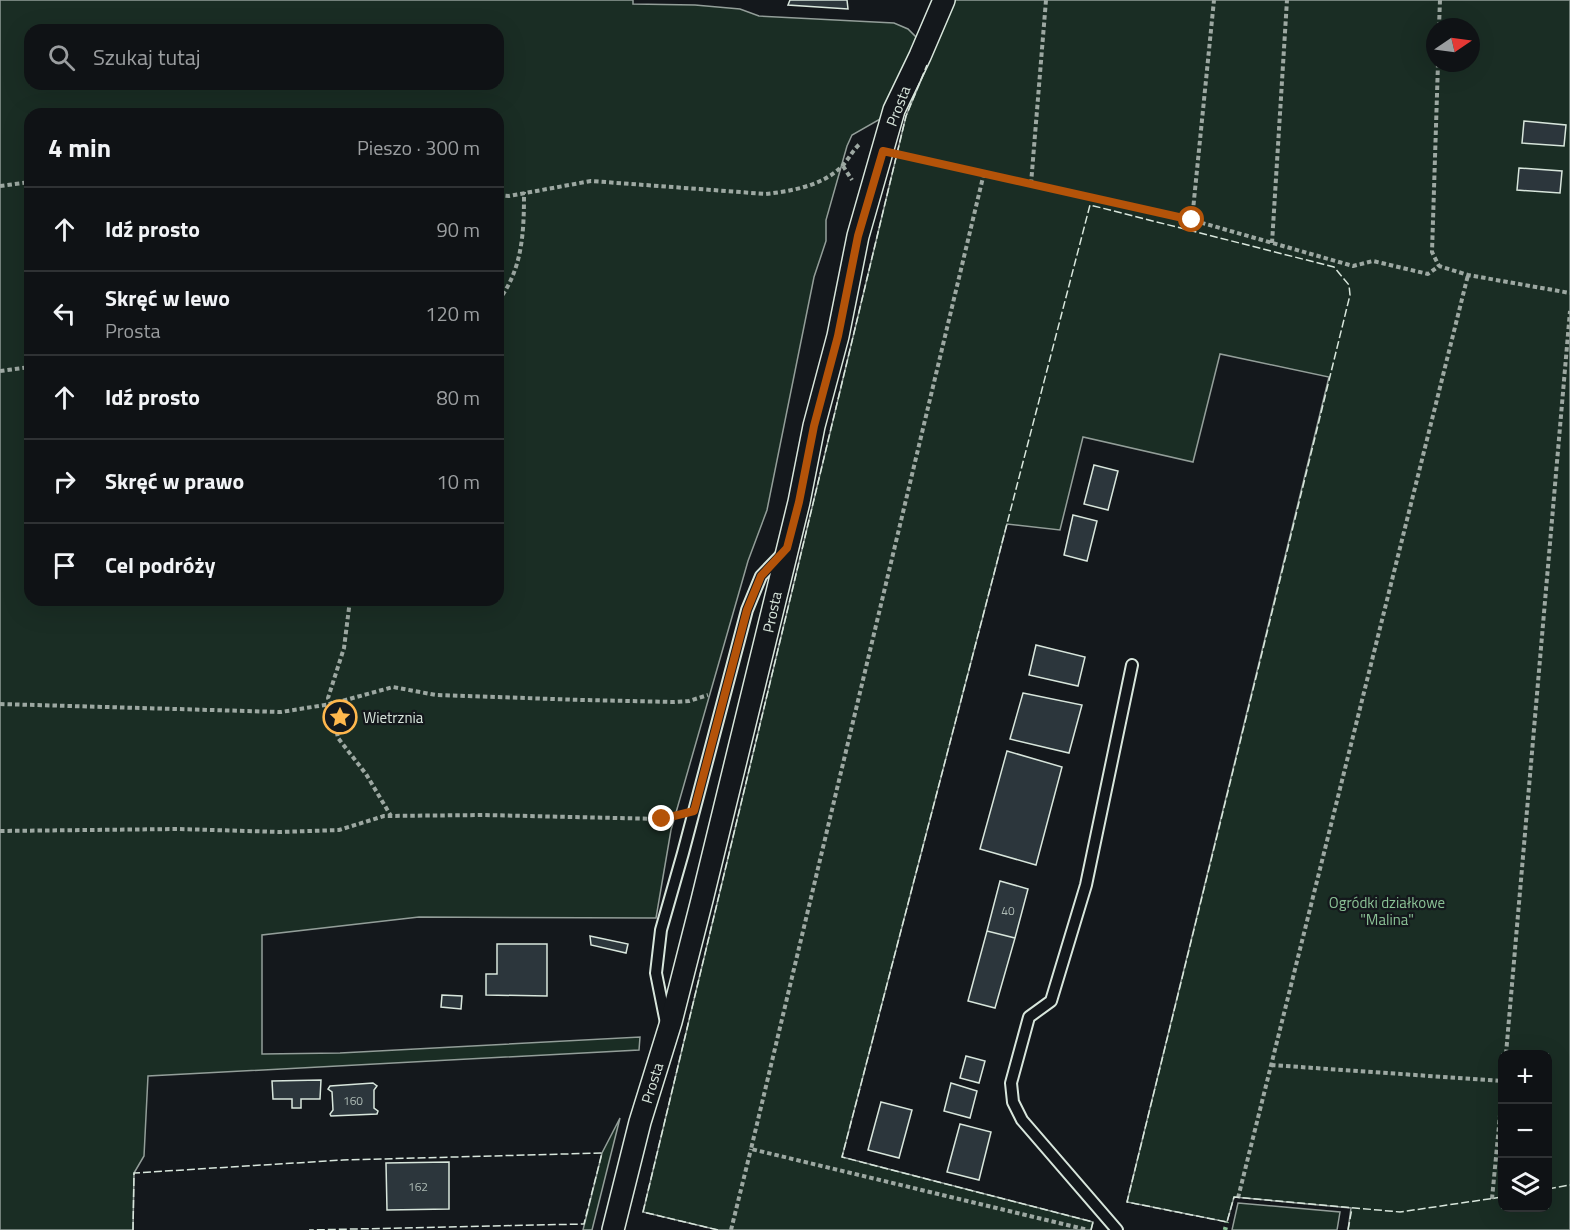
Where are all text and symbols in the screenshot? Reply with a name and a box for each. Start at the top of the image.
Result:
north arrow [1426,18,1480,72]
search box [24,24,504,90]
text: Szukaj tutaj [93,40,201,74]
icon: search [45,41,78,74]
street label: Prosta [880,82,916,130]
text: 4 min [48,128,111,167]
text: Pieszo · 300 m [357,132,480,163]
route start [1178,206,1204,232]
text: Idź prosto [105,212,200,246]
icon: ahead [48,213,81,246]
text: 90 m [436,214,480,245]
text: Skręć w lewo [105,281,230,315]
icon: left [48,297,81,330]
text: 120 m [425,298,480,329]
text: Prosta [105,315,160,346]
text: Idź prosto [105,380,200,414]
icon: ahead [48,381,81,414]
text: 80 m [436,382,480,413]
text: Skręć w prawo [105,464,244,498]
icon: right [48,465,81,498]
text: 10 m [436,466,480,497]
text: Cel podróży [105,548,215,582]
icon: arrive [48,549,81,582]
street label: Prosta [756,589,788,635]
place icon: Wietrznia [322,699,358,735]
place label: Wietrznia [363,706,424,729]
route end [648,805,674,831]
park label: Ogródki działkowe "Malina" [1329,891,1445,931]
house number: 40 [1001,901,1015,920]
map controls [1498,1050,1552,1212]
button: + [1498,1050,1552,1104]
street label: Prosta [635,1059,669,1106]
house number: 160 [343,1091,363,1110]
button: − [1498,1104,1552,1158]
button: layers [1498,1158,1552,1212]
house number: 162 [408,1177,428,1196]

